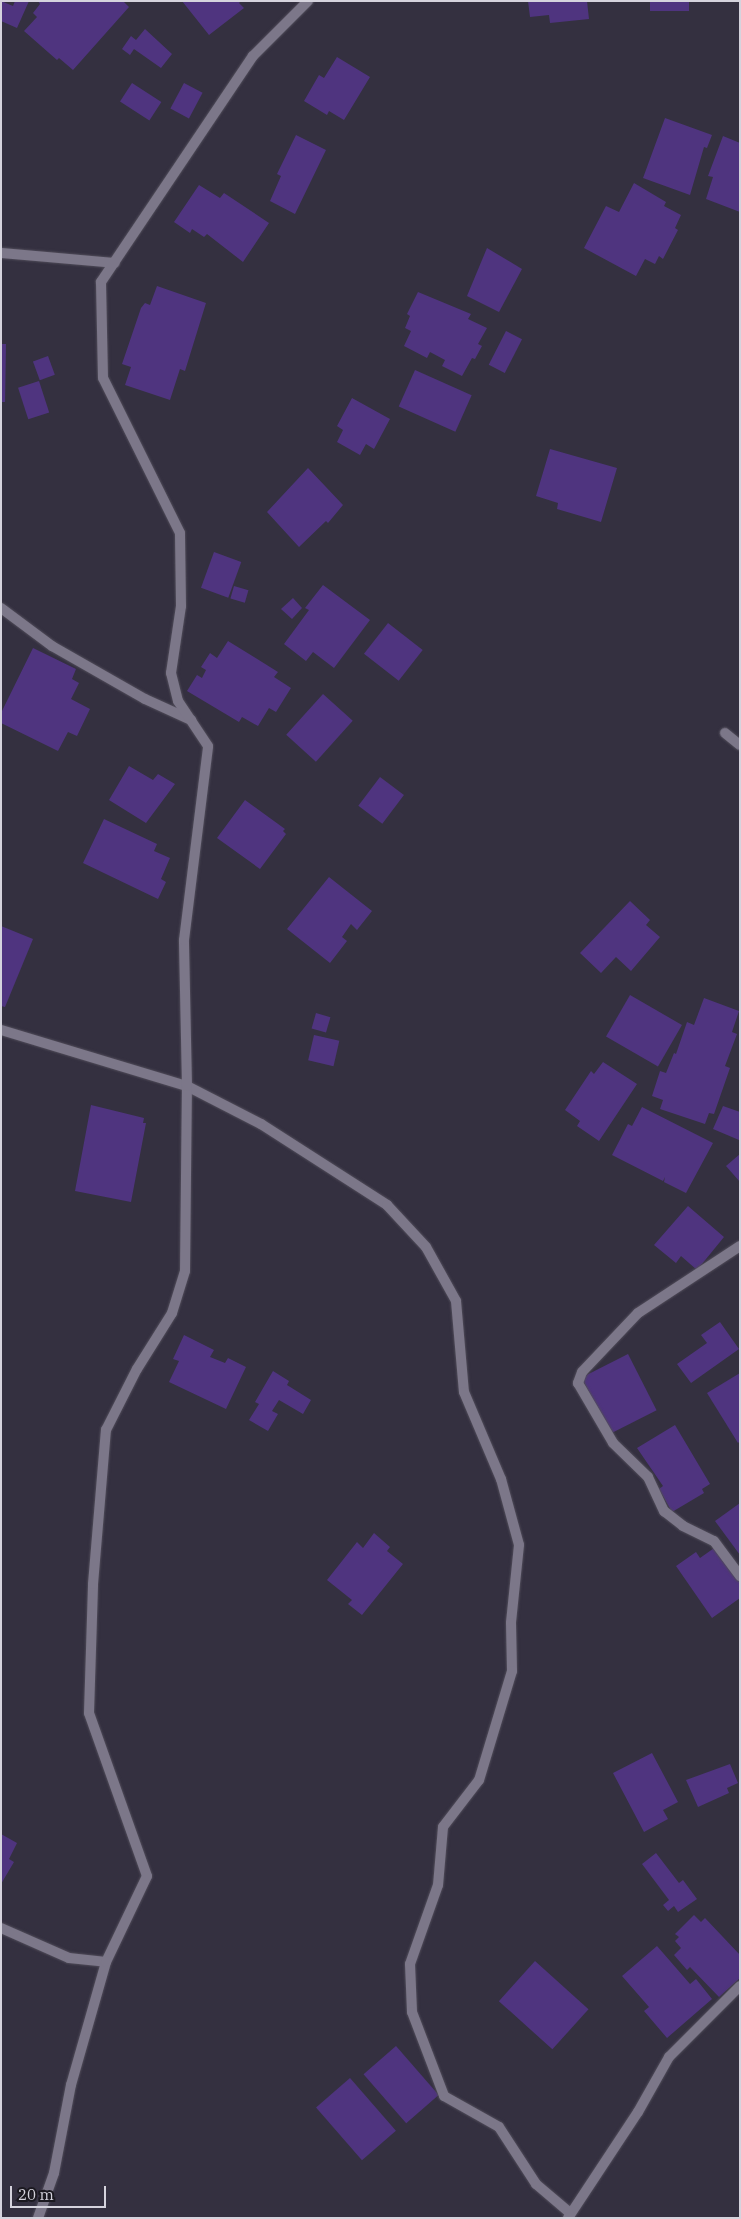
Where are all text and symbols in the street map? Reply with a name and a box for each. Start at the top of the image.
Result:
scale bar [12,2176,109,2208]
text: 20 m [18,2185,54,2204]

